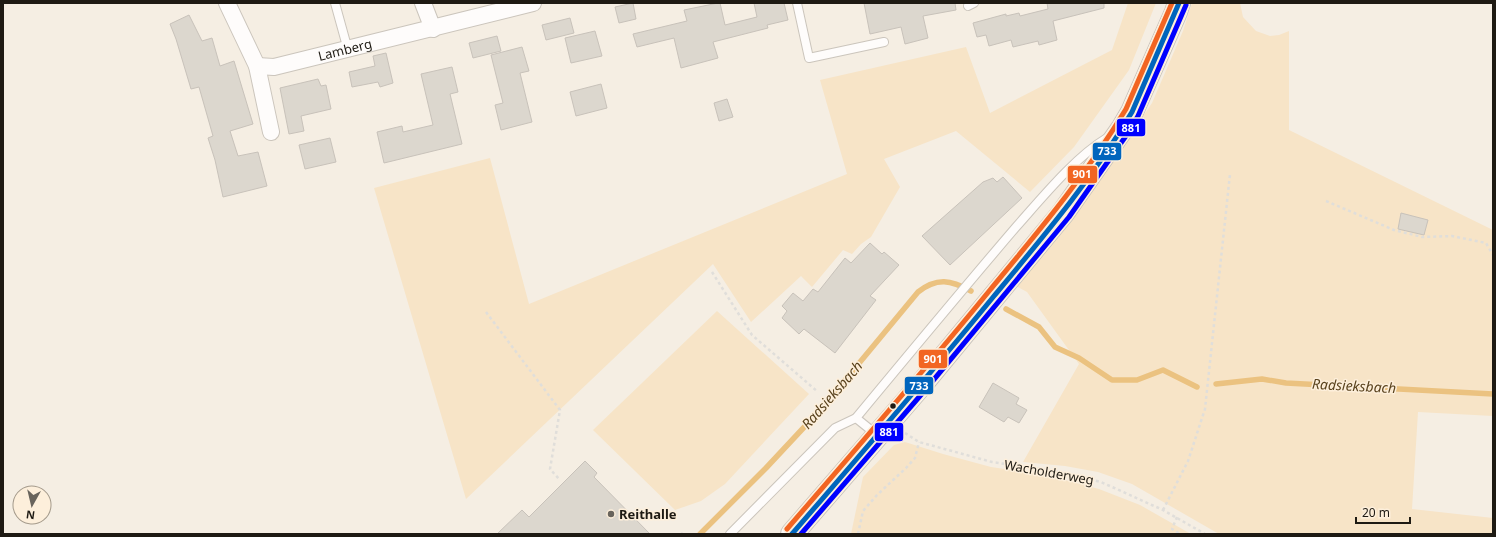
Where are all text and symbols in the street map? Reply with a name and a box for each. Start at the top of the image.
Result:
street label: Lamberg [316,34,374,65]
line badge: 881 [1116,118,1146,137]
text: 881 [1122,120,1140,135]
line badge: 733 [1092,142,1122,161]
text: 733 [1098,143,1116,158]
line badge: 901 [1067,165,1098,184]
text: 901 [1073,166,1091,181]
line badge: 901 [918,349,948,369]
text: 901 [924,351,942,366]
water label: Radsieksbach [797,357,866,433]
water label: Radsieksbach [1311,374,1397,397]
line badge: 733 [904,376,934,395]
text: 733 [910,378,928,393]
unlabelled marker [888,401,898,411]
line badge: 881 [874,422,904,442]
text: 881 [880,424,898,439]
street label: Wacholderweg [1003,455,1095,489]
north arrow [12,485,52,525]
scale bar [1356,499,1410,525]
text: 20 m [1362,504,1390,521]
place label: Reithalle [619,505,677,523]
text: N [25,507,36,523]
marker: Reithalle [606,509,616,519]

